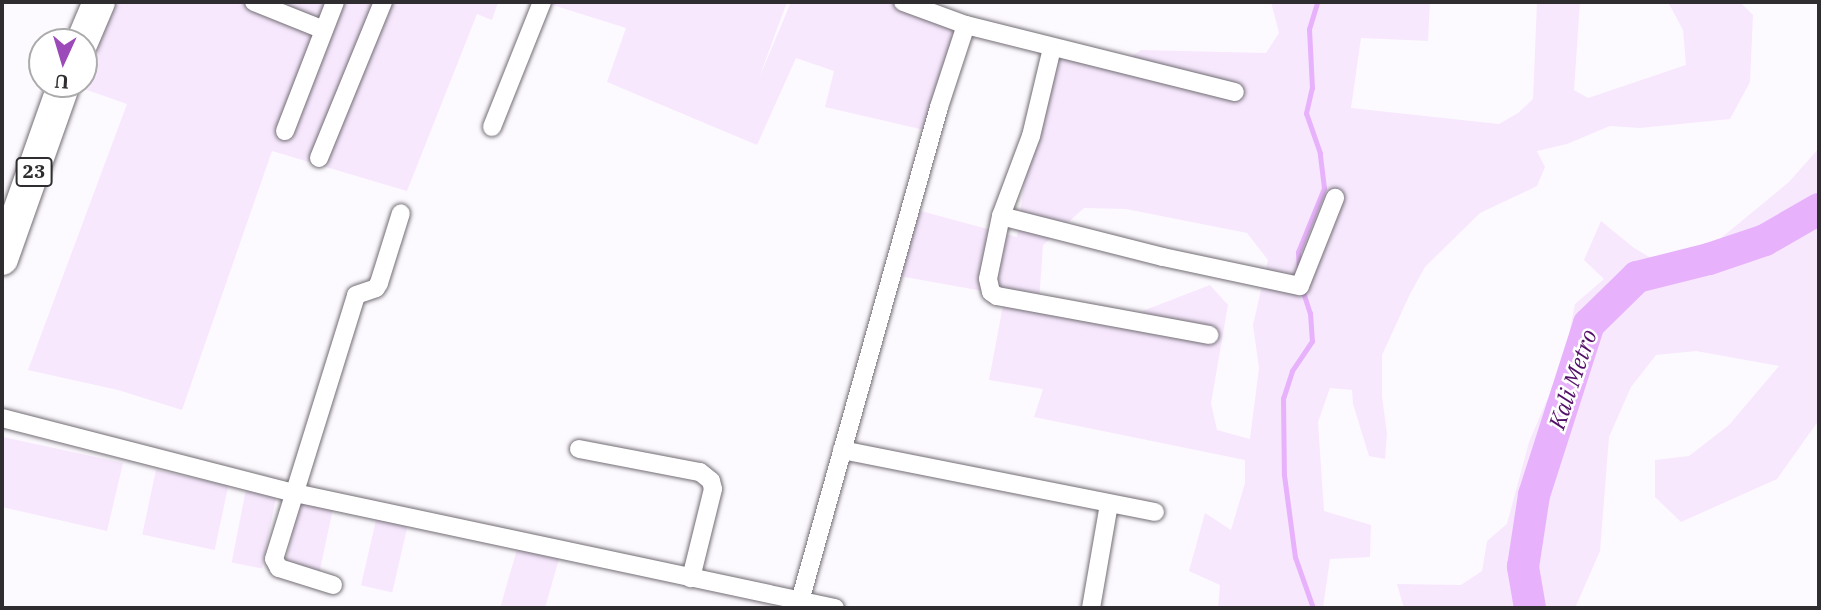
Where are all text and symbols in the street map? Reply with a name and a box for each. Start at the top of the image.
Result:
north arrow [28,28,98,98]
text: U [54,69,70,94]
road number: 23 [15,156,53,188]
water label: Kali Metro [1542,326,1602,432]

